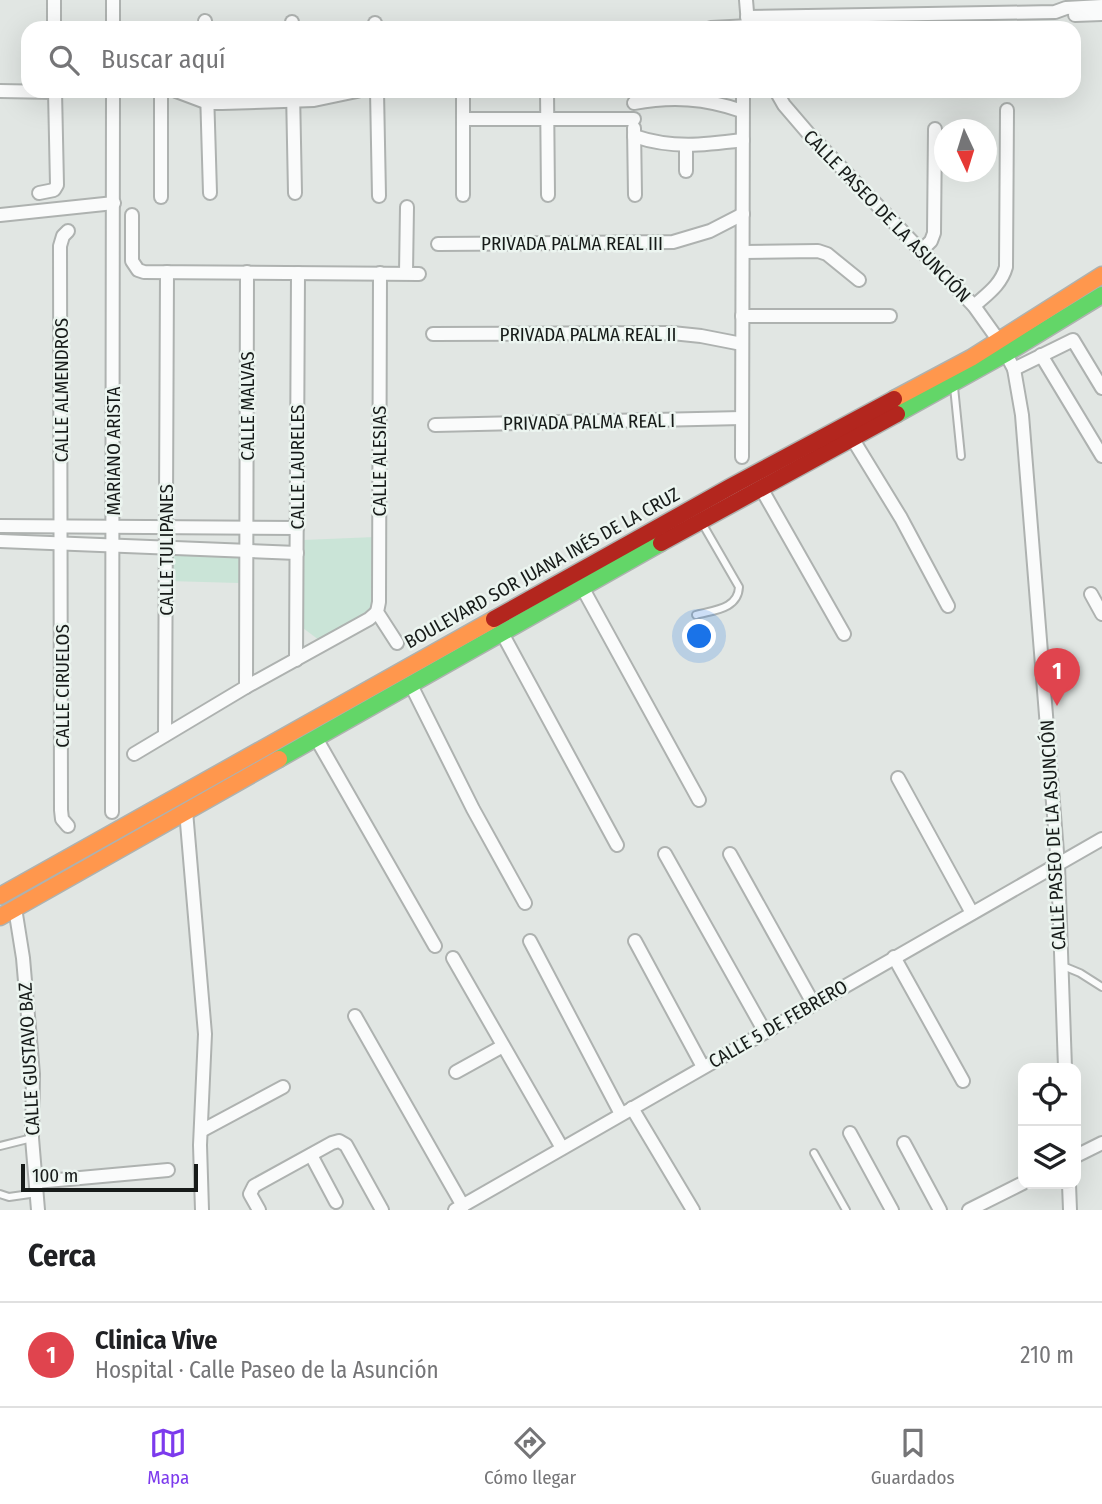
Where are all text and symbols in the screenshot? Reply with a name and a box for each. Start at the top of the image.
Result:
search box [21,21,1081,98]
icon: search [45,41,83,79]
text: Buscar aquí [101,44,226,75]
north arrow [934,119,997,182]
street label: CALLE PASEO DE LA ASUNCIÓN [799,125,975,307]
street label: PRIVADA PALMA REAL III [481,232,663,255]
street label: CALLE ALMENDROS [50,318,73,462]
street label: PRIVADA PALMA REAL II [499,323,677,346]
street label: CALLE MALVAS [236,351,259,461]
street label: MARIANO ARISTA [102,387,125,515]
street label: CALLE LAURELES [286,404,309,530]
street label: CALLE ALESIAS [368,406,391,516]
street label: PRIVADA PALMA REAL I [503,409,675,435]
street label: BOULEVARD SOR JUANA INÉS DE LA CRUZ [401,483,683,653]
street label: CALLE TULIPANES [155,484,178,616]
your location [682,619,716,653]
street label: CALLE CIRUELOS [51,624,74,748]
pin: 1 [1034,648,1080,706]
street label: CALLE PASEO DE LA ASUNCIÓN [1035,719,1071,951]
street label: CALLE 5 DE FEBRERO [704,975,852,1073]
street label: CALLE GUSTAVO BAZ [13,982,45,1136]
map controls [1018,1063,1081,1189]
button: locate [1018,1063,1081,1126]
button: layers [1018,1126,1081,1189]
scale bar [21,1161,198,1193]
text: 100 m [32,1164,78,1187]
text: Cerca [28,1238,96,1274]
text: Clinica Vive [95,1325,218,1356]
text: 1 [46,1341,56,1369]
text: 210 m [1020,1341,1074,1369]
text: Hospital · Calle Paseo de la Asunción [95,1356,439,1384]
tab: Mapa [147,1424,189,1489]
tab: Cómo llegar [484,1424,576,1489]
tab: Guardados [871,1424,955,1489]

